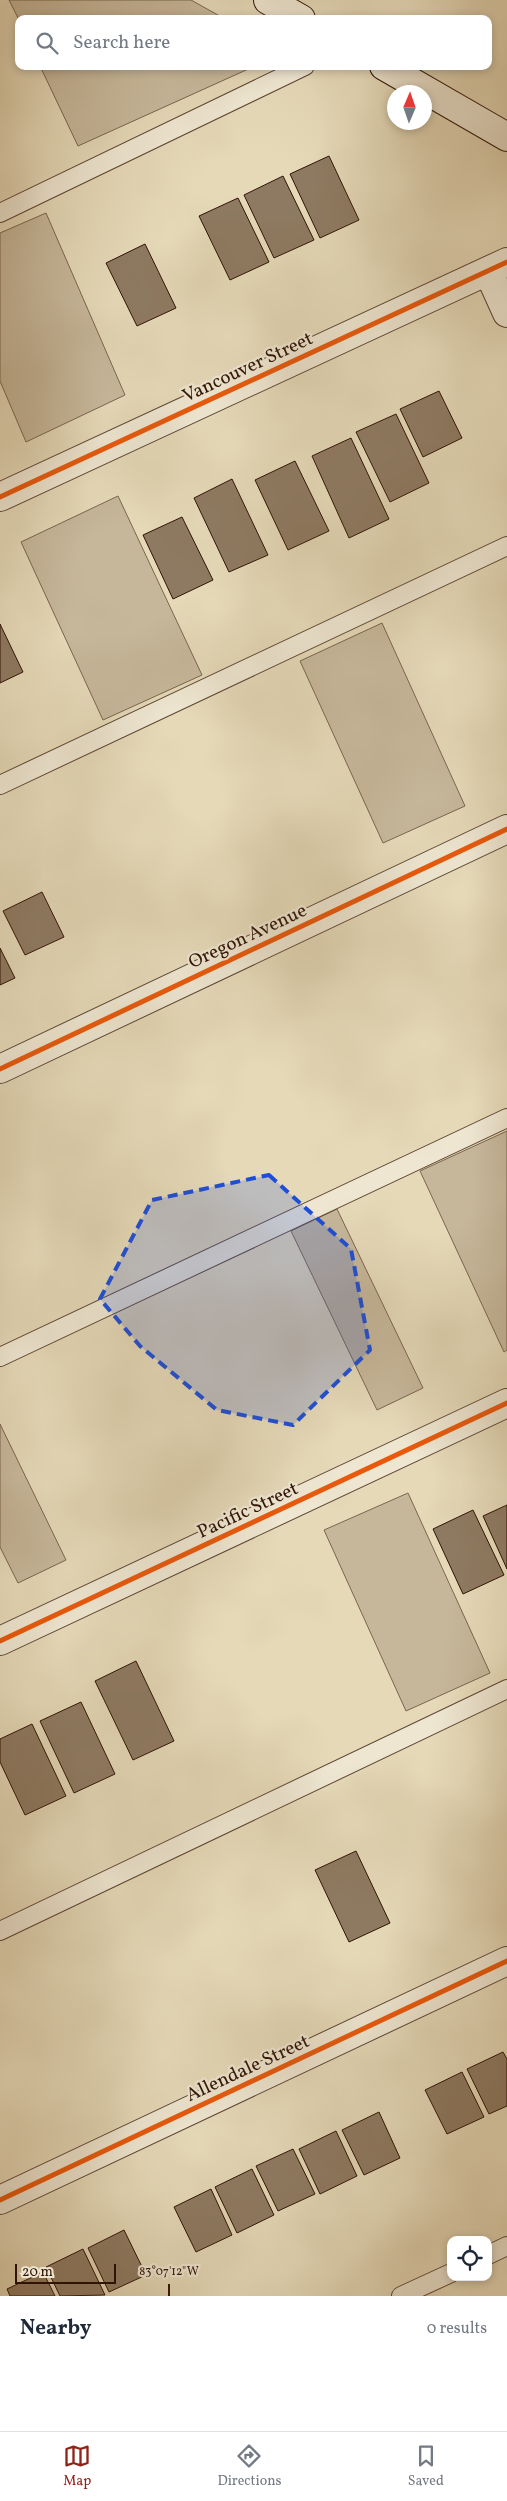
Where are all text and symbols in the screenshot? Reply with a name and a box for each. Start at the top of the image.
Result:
search box [15,15,492,70]
icon: search [33,29,61,57]
text: Search here [73,30,170,56]
north arrow [387,85,432,130]
street label: Vancouver Street [178,326,318,409]
street label: Oregon Avenue [184,898,311,976]
street label: Pacific Street [193,1476,303,1546]
street label: Allendale Street [182,2029,314,2109]
map controls [447,2236,492,2281]
button: locate [447,2236,492,2281]
scale bar [15,2261,116,2284]
text: 20 m [22,2263,53,2282]
text: 83°07'12"W [139,2264,199,2280]
text: Nearby [20,2314,91,2343]
text: 0 results [427,2318,487,2340]
tab: Map [63,2442,91,2491]
tab: Directions [217,2442,282,2491]
tab: Saved [408,2442,444,2491]

